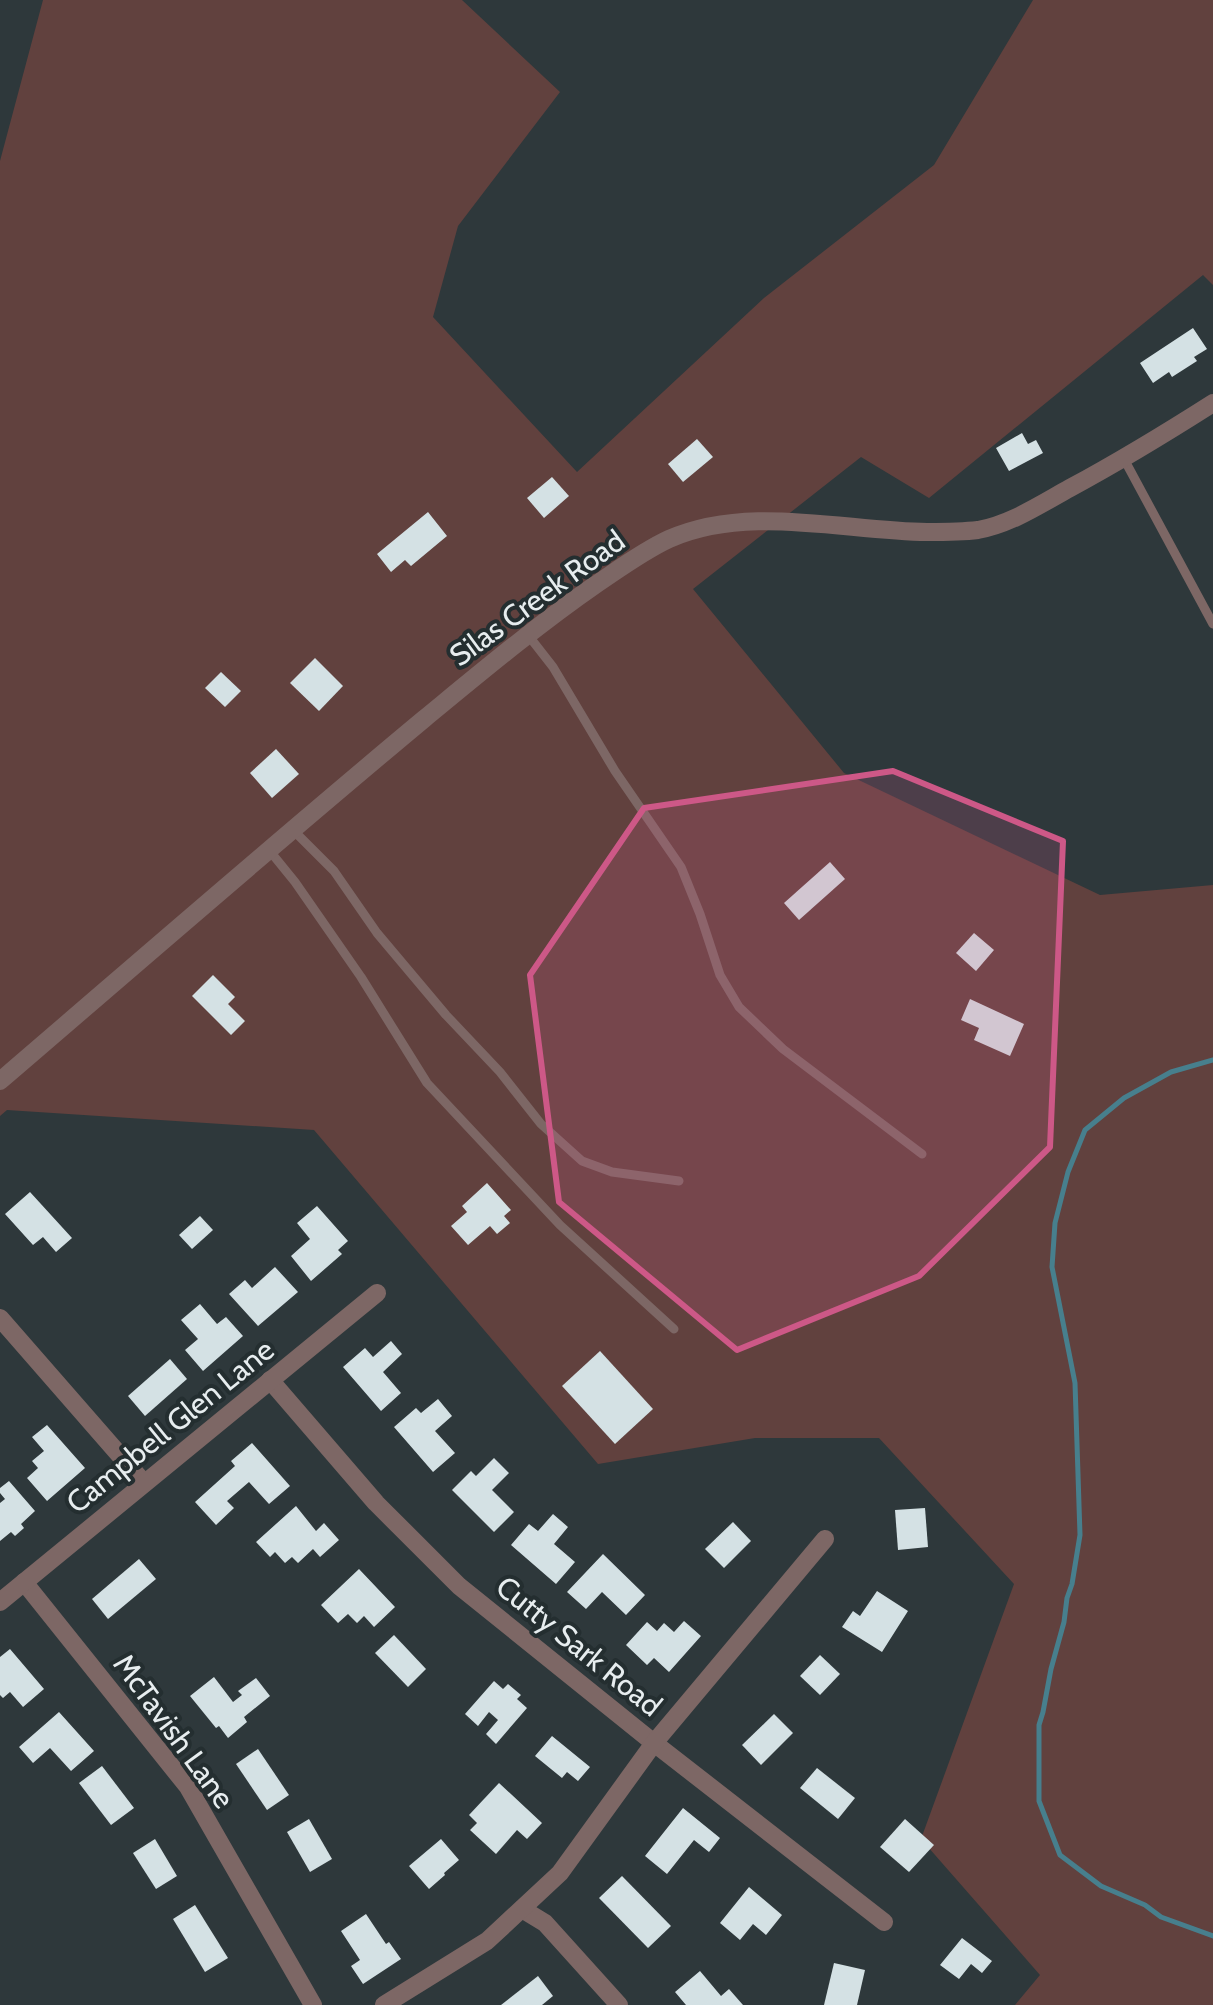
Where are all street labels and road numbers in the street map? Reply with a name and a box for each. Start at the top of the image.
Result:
street label: Silas Creek Road [442,522,632,674]
street label: Campbell Glen Lane [59,1331,281,1521]
street label: Cutty Sark Road [489,1568,669,1724]
street label: McTavish Lane [106,1647,242,1815]

